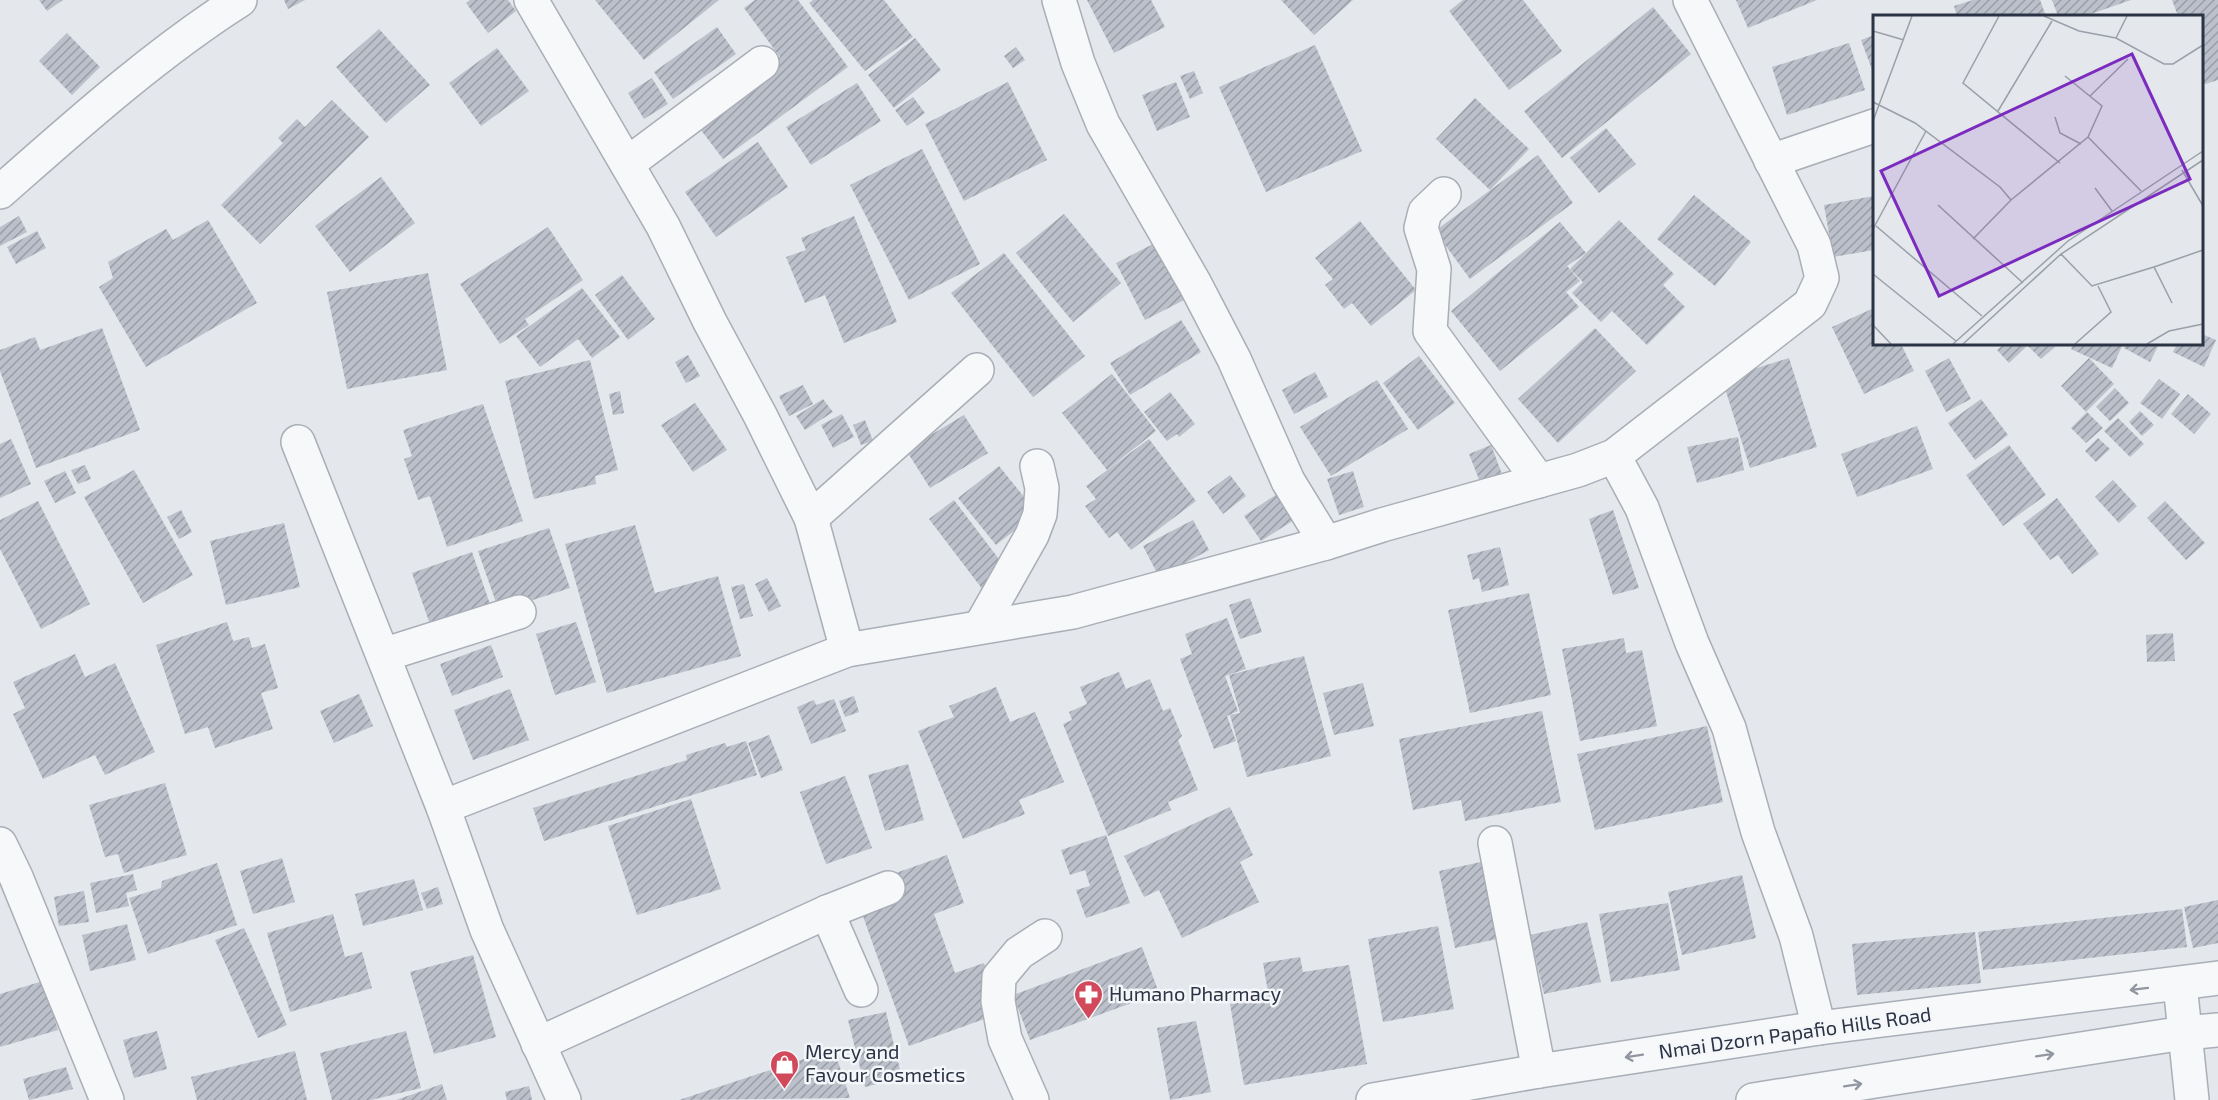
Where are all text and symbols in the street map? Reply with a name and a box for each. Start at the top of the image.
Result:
inset map [1873,15,2203,345]
pharmacy icon: Humano Pharmacy [1072,978,1104,1020]
place label: Humano Pharmacy [1109,981,1281,1005]
one-way arrow [2130,984,2150,995]
street label: Nmai Dzorn Papafio Hills Road [1657,1001,1933,1063]
place label: Mercy and Favour Cosmetics [805,1039,965,1086]
shop icon: Mercy and Favour Cosmetics [768,1048,800,1090]
one-way arrow [2035,1050,2055,1061]
one-way arrow [1624,1051,1644,1062]
one-way arrow [1842,1080,1862,1091]

